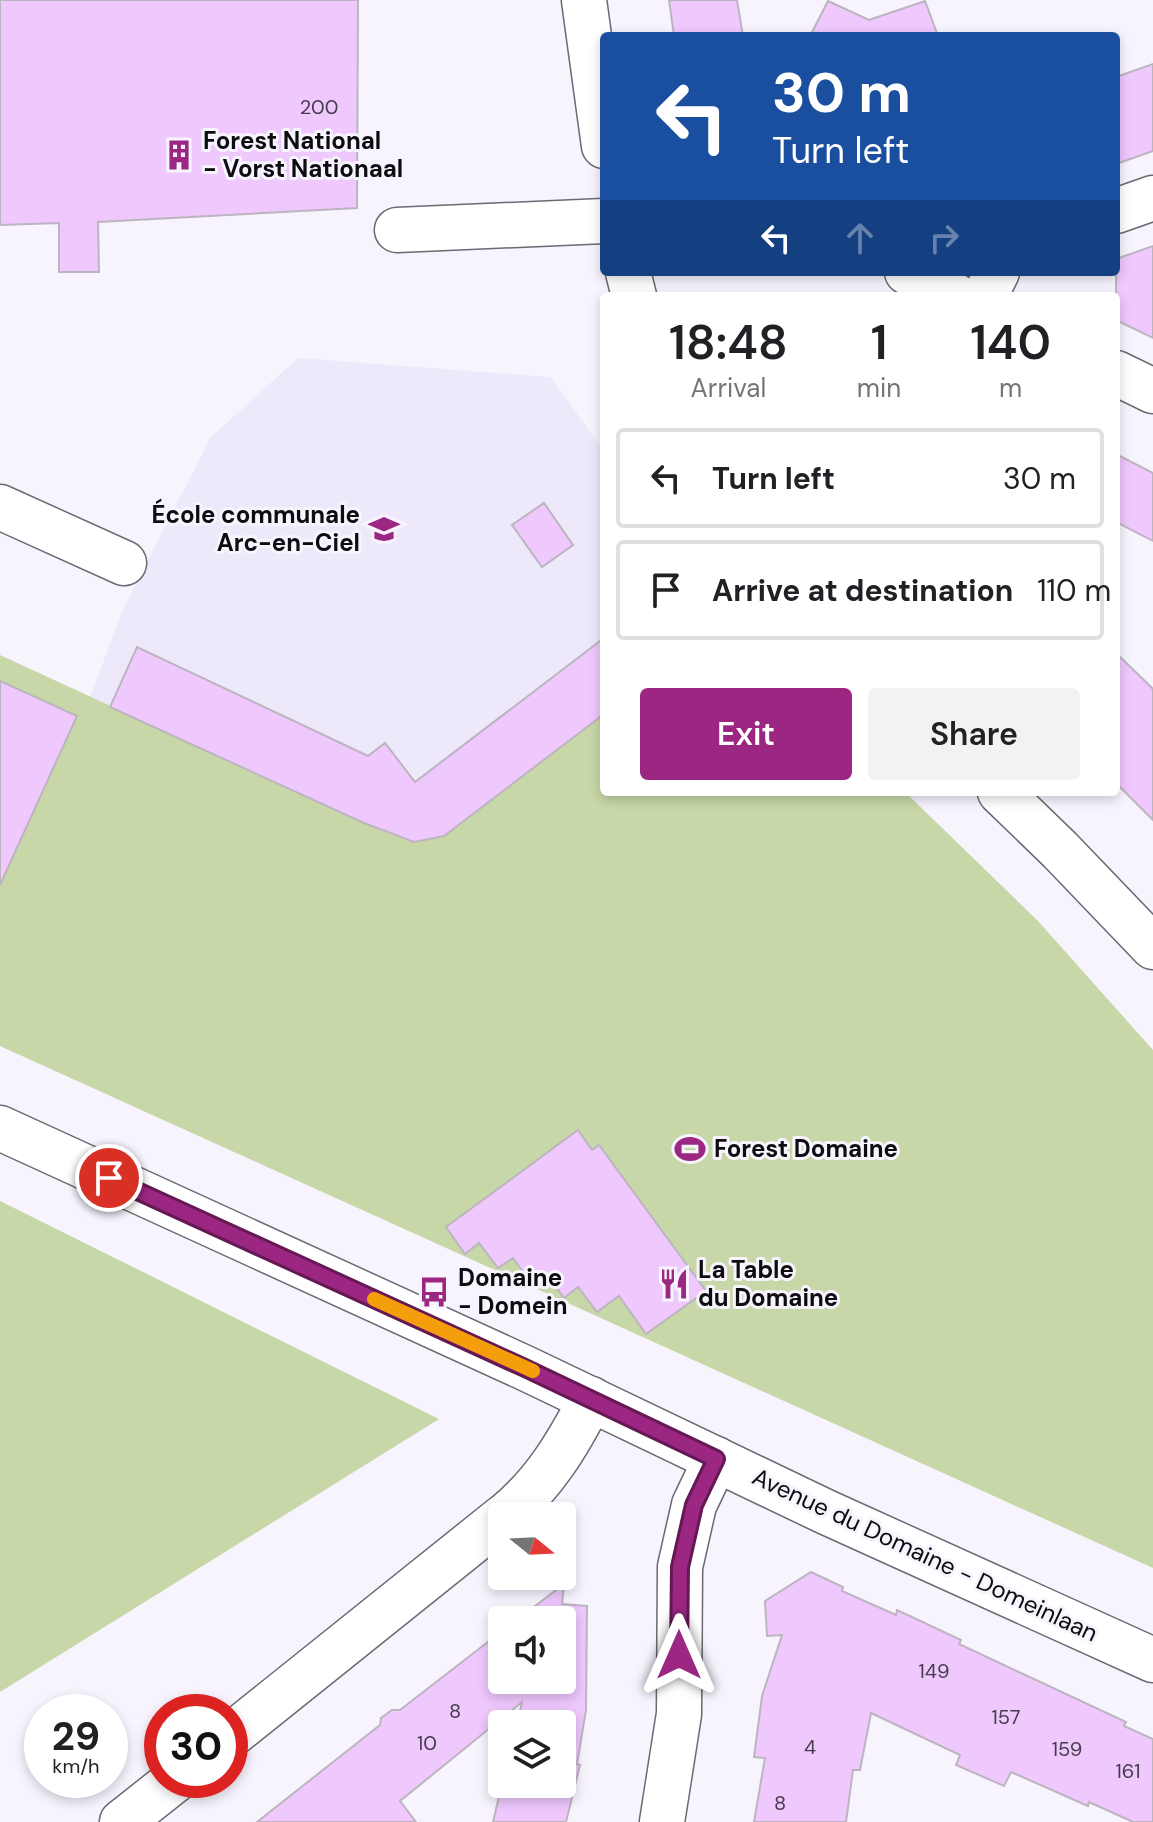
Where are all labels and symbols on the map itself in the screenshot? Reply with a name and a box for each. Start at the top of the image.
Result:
house number: 200 [300,94,338,120]
place label: Forest National - Vorst Nationaal [203,125,403,184]
building icon: Forest National - Vorst Nationaal [162,138,196,172]
place label: École communale Arc-en-Ciel [151,498,360,558]
school or university icon: École communale Arc-en-Ciel [367,512,401,546]
sports icon: Forest Domaine [673,1132,707,1166]
place label: Forest Domaine [714,1133,898,1164]
pin [75,1144,143,1212]
place label: La Table du Domaine [698,1254,838,1313]
place label: Domaine - Domein [458,1262,568,1321]
restaurant icon: La Table du Domaine [657,1267,691,1301]
bus stop icon: Domaine - Domein [417,1275,451,1309]
street label: Avenue du Domaine - Domeinlaan [747,1461,1103,1648]
north arrow [488,1502,576,1590]
position arrow [637,1613,721,1697]
house number: 149 [919,1658,949,1684]
speed limit sign: 30 [144,1694,248,1798]
house number: 8 [449,1698,461,1724]
house number: 157 [992,1704,1020,1730]
house number: 10 [417,1730,437,1756]
house number: 4 [804,1734,816,1760]
house number: 159 [1052,1736,1082,1762]
house number: 161 [1115,1758,1141,1784]
house number: 8 [774,1790,786,1816]

